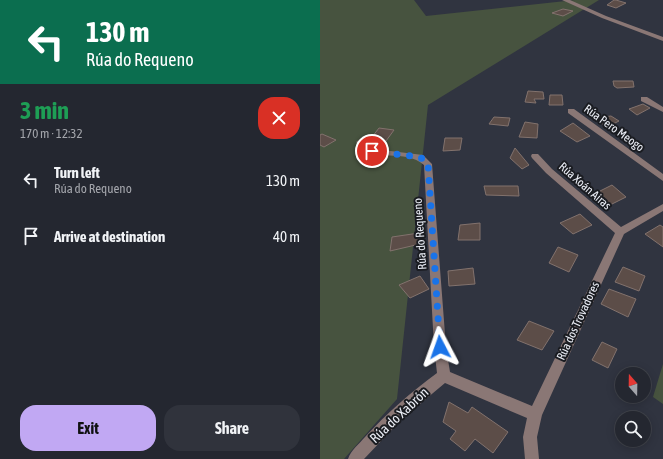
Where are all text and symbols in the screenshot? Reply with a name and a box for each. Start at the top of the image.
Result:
icon: left [20,16,72,68]
text: 130 m [86,16,149,48]
text: Rúa do Requeno [86,49,194,70]
text: 3 min [20,97,69,124]
button: close [258,97,300,139]
street label: Rúa Pero Meogo [581,102,647,155]
text: 170 m · 12:32 [20,126,83,141]
pin [355,134,389,168]
icon: arrive [361,140,383,162]
street label: Rúa Xoán Airas [556,159,614,213]
text: Turn left [54,164,100,181]
icon: left [20,169,42,191]
text: 130 m [266,172,300,189]
text: Rúa do Requeno [54,181,132,196]
street label: Rúa do Requeno [410,197,429,270]
icon: arrive [20,225,42,247]
text: Arrive at destination [54,228,165,245]
text: 40 m [273,228,300,245]
street label: Rúa dos Trovadores [554,280,602,362]
position arrow [419,326,461,368]
north arrow [615,367,651,403]
map controls [615,367,651,447]
street label: Rúa do Xabrón [366,384,432,446]
button: Exit [20,405,156,451]
button: Share [164,405,300,451]
button: search [615,411,651,447]

